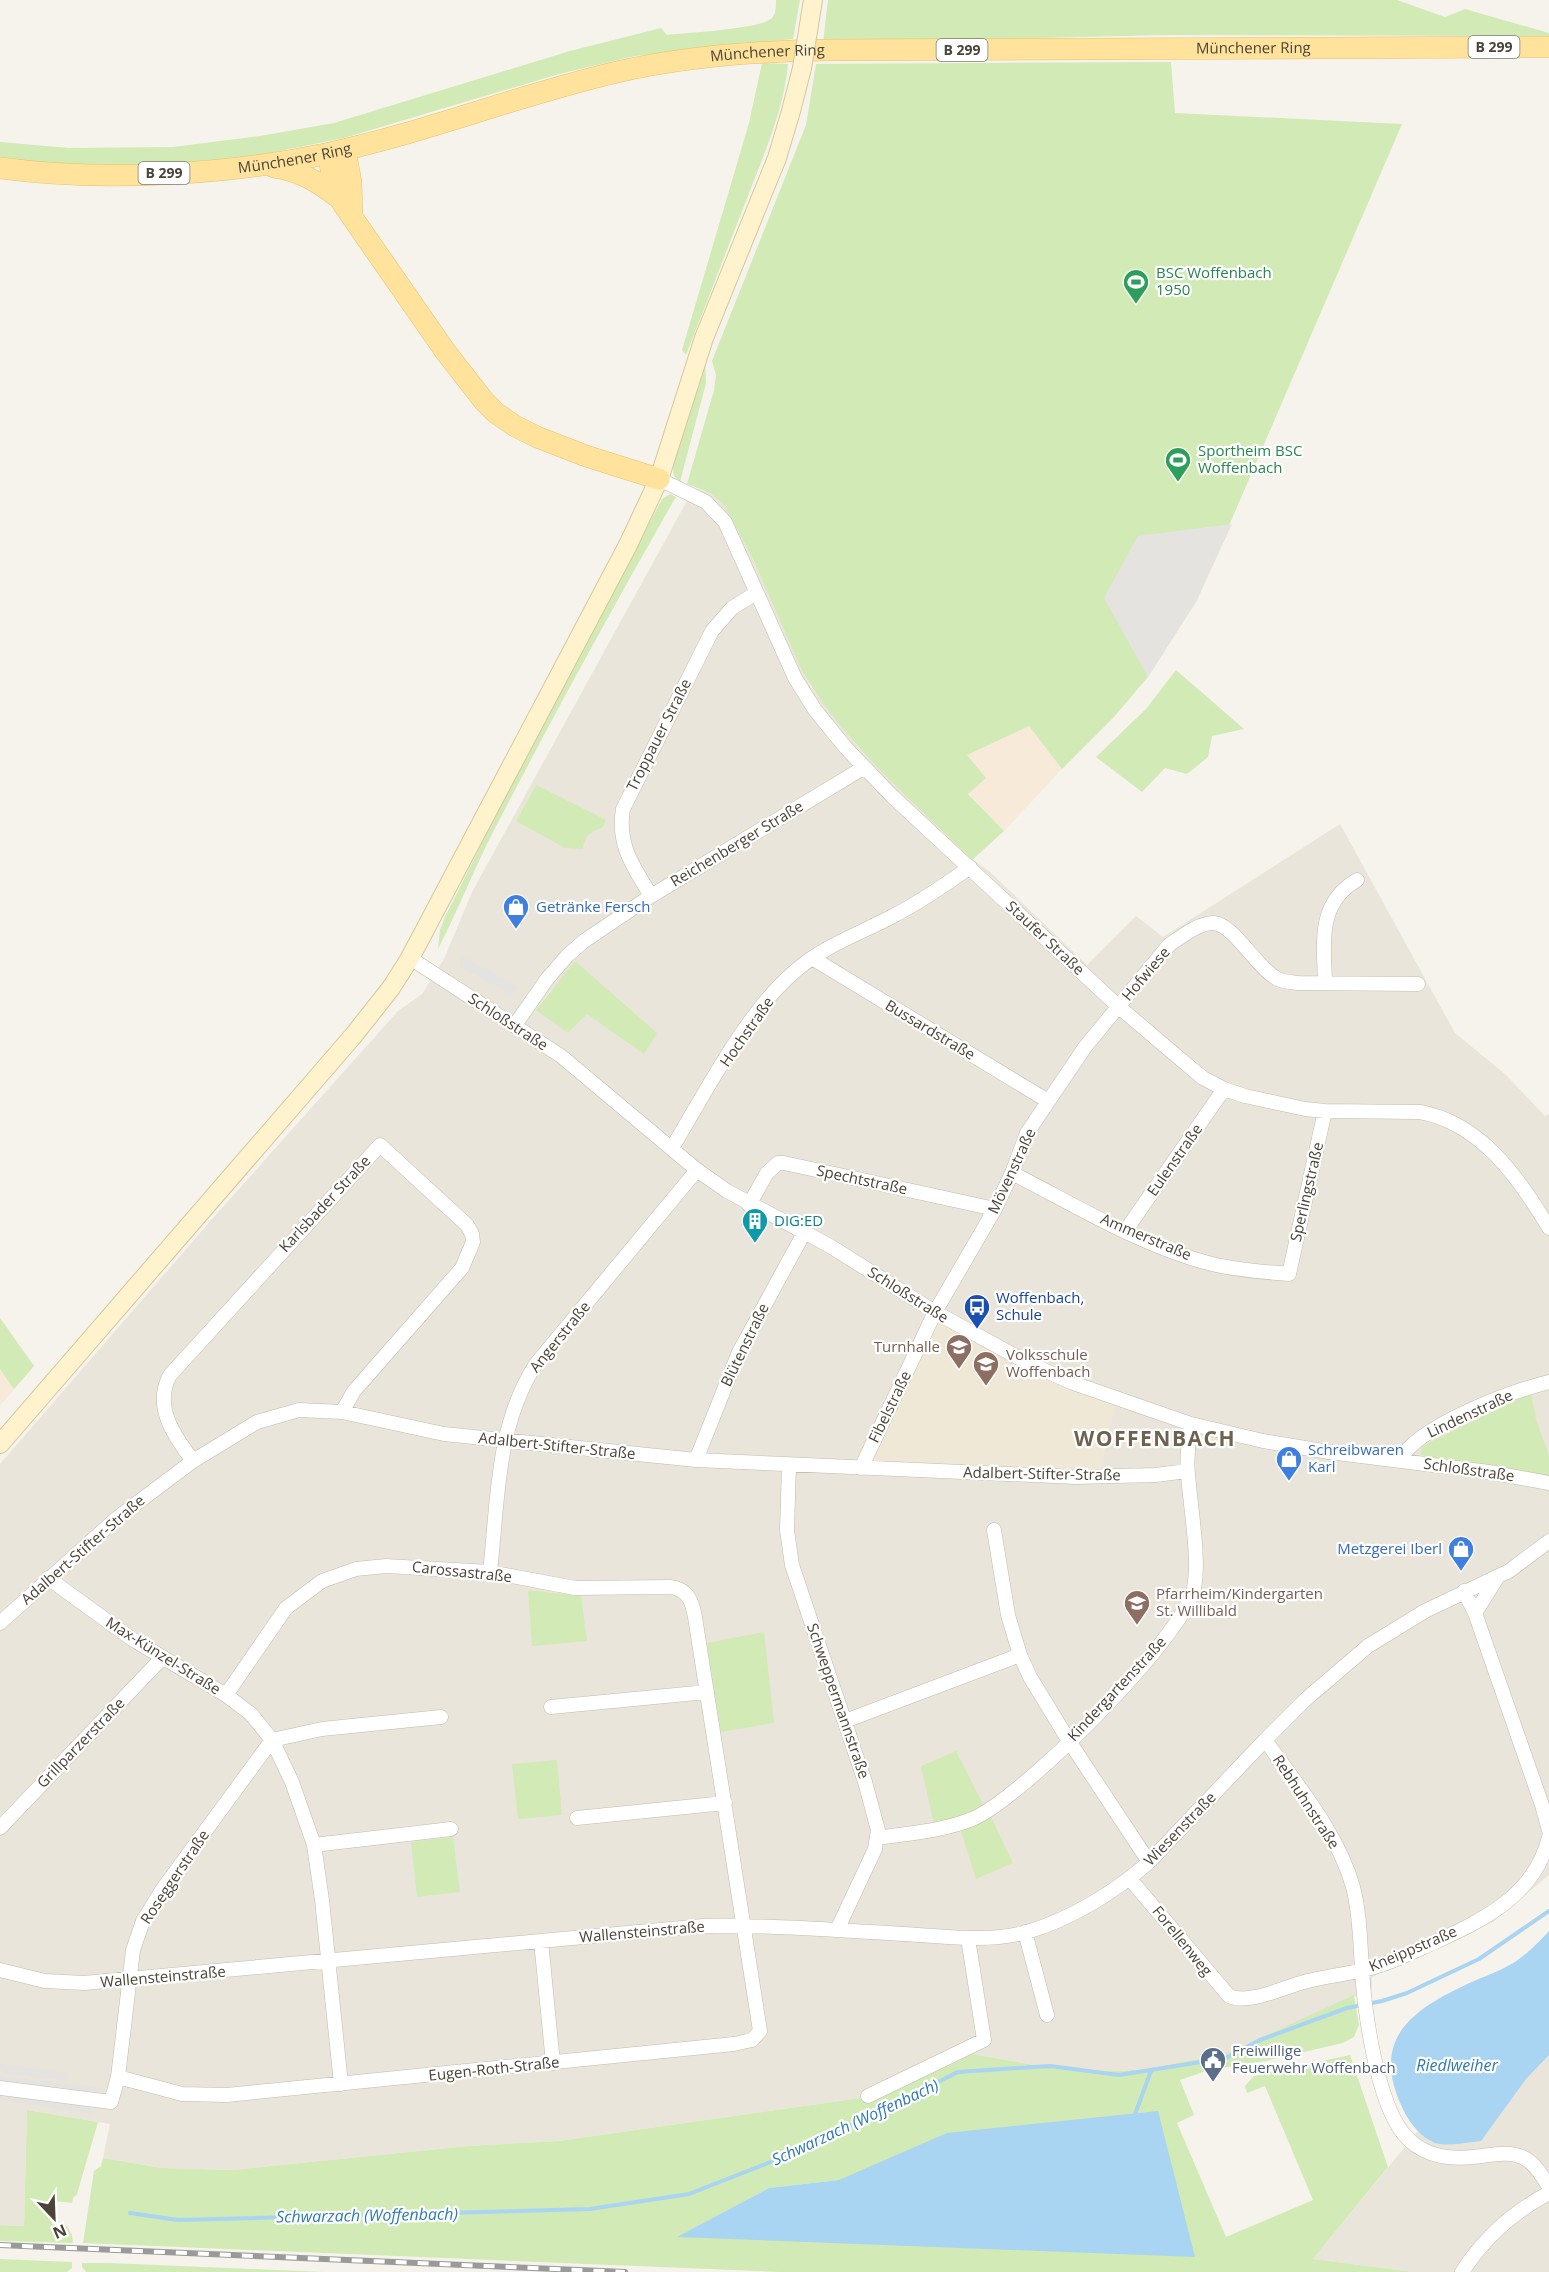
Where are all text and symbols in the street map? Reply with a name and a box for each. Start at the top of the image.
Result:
road number: B 299 [1468,36,1520,58]
street label: Münchener Ring [1196,37,1311,57]
street label: Münchener Ring [709,39,825,66]
road number: B 299 [936,39,988,61]
street label: Münchener Ring [237,137,353,177]
road number: B 299 [138,162,190,184]
place label: BSC Woffenbach 1950 [1156,262,1272,299]
sports icon: BSC Woffenbach 1950 [1121,267,1151,305]
place label: Sportheim BSC Woffenbach [1198,440,1302,477]
sports icon: Sportheim BSC Woffenbach [1163,445,1193,483]
street label: Troppauer Straße [621,675,695,794]
street label: Reichenberger Straße [666,796,807,891]
shop icon: Getränke Fersch [501,892,531,930]
place label: Getränke Fersch [536,896,650,916]
street label: Staufer Straße [1002,896,1089,979]
street label: Hofwiese [1117,942,1174,1005]
street label: Schloßstraße [465,988,552,1054]
street label: Hochstraße [715,992,778,1070]
street label: Bussardstraße [882,994,979,1064]
street label: Eulenstraße [1142,1119,1206,1199]
street label: Mövenstraße [983,1124,1040,1217]
street label: Sperlingstraße [1285,1140,1327,1244]
street label: Karlsbader Straße [274,1151,374,1256]
street label: Spechtstraße [815,1160,909,1198]
building icon: DIG:ED [740,1206,770,1244]
street label: Ammerstraße [1098,1208,1195,1264]
place label: DIG:ED [774,1210,823,1230]
street label: Schloßstraße [864,1261,953,1327]
place label: Woffenbach, Schule [996,1287,1084,1324]
bus stop icon: Woffenbach, Schule [962,1292,992,1330]
street label: Angerstraße [524,1297,594,1376]
street label: Blütenstraße [715,1300,773,1390]
school or university icon: Turnhalle [944,1332,974,1370]
place label: Turnhalle [874,1336,940,1356]
place label: Volksschule Woffenbach [1006,1344,1091,1381]
school or university icon: Volksschule Woffenbach [971,1349,1001,1387]
street label: Fibelstraße [863,1367,915,1446]
street label: Lindenstraße [1424,1385,1516,1442]
district label: WOFFENBACH [1074,1424,1236,1452]
street label: Adalbert-Stifter-Straße [478,1427,637,1463]
place label: Schreibwaren Karl [1308,1439,1404,1476]
shop icon: Schreibwaren Karl [1274,1444,1304,1482]
street label: Schloßstraße [1422,1453,1516,1485]
street label: Adalbert-Stifter-Straße [963,1462,1121,1484]
street label: Adalbert-Stifter-Straße [16,1490,148,1608]
shop icon: Metzgerei Iberl [1446,1534,1476,1572]
place label: Metzgerei Iberl [1337,1538,1442,1558]
street label: Carossastraße [411,1556,513,1586]
place label: Pfarrheim/Kindergarten St. Willibald [1156,1583,1323,1620]
school or university icon: Pfarrheim/Kindergarten St. Willibald [1122,1588,1152,1626]
street label: Max-Künzel-Straße [102,1612,225,1699]
street label: Schweppermannstraße [803,1620,875,1781]
street label: Kindergartenstraße [1063,1632,1170,1745]
street label: Grillparzerstraße [32,1693,129,1792]
street label: Rebhuhnstraße [1269,1751,1345,1852]
street label: Wiesenstraße [1139,1787,1220,1870]
street label: Roseggerstraße [135,1825,213,1927]
street label: Forellenweg [1148,1901,1217,1980]
street label: Wallensteinstraße [578,1916,706,1946]
street label: Kneippstraße [1366,1921,1460,1976]
street label: Wallensteinstraße [99,1961,227,1991]
place label: Freiwillige Feuerwehr Woffenbach [1232,2040,1396,2077]
public building icon: Freiwillige Feuerwehr Woffenbach [1198,2045,1228,2083]
street label: Eugen-Roth-Straße [427,2051,560,2085]
water label: Riedlweiher [1416,2054,1498,2076]
water label: Schwarzach (Woffenbach) [768,2074,942,2170]
north arrow [24,2188,84,2248]
water label: Schwarzach (Woffenbach) [276,2202,458,2228]
text: N [50,2219,70,2244]

